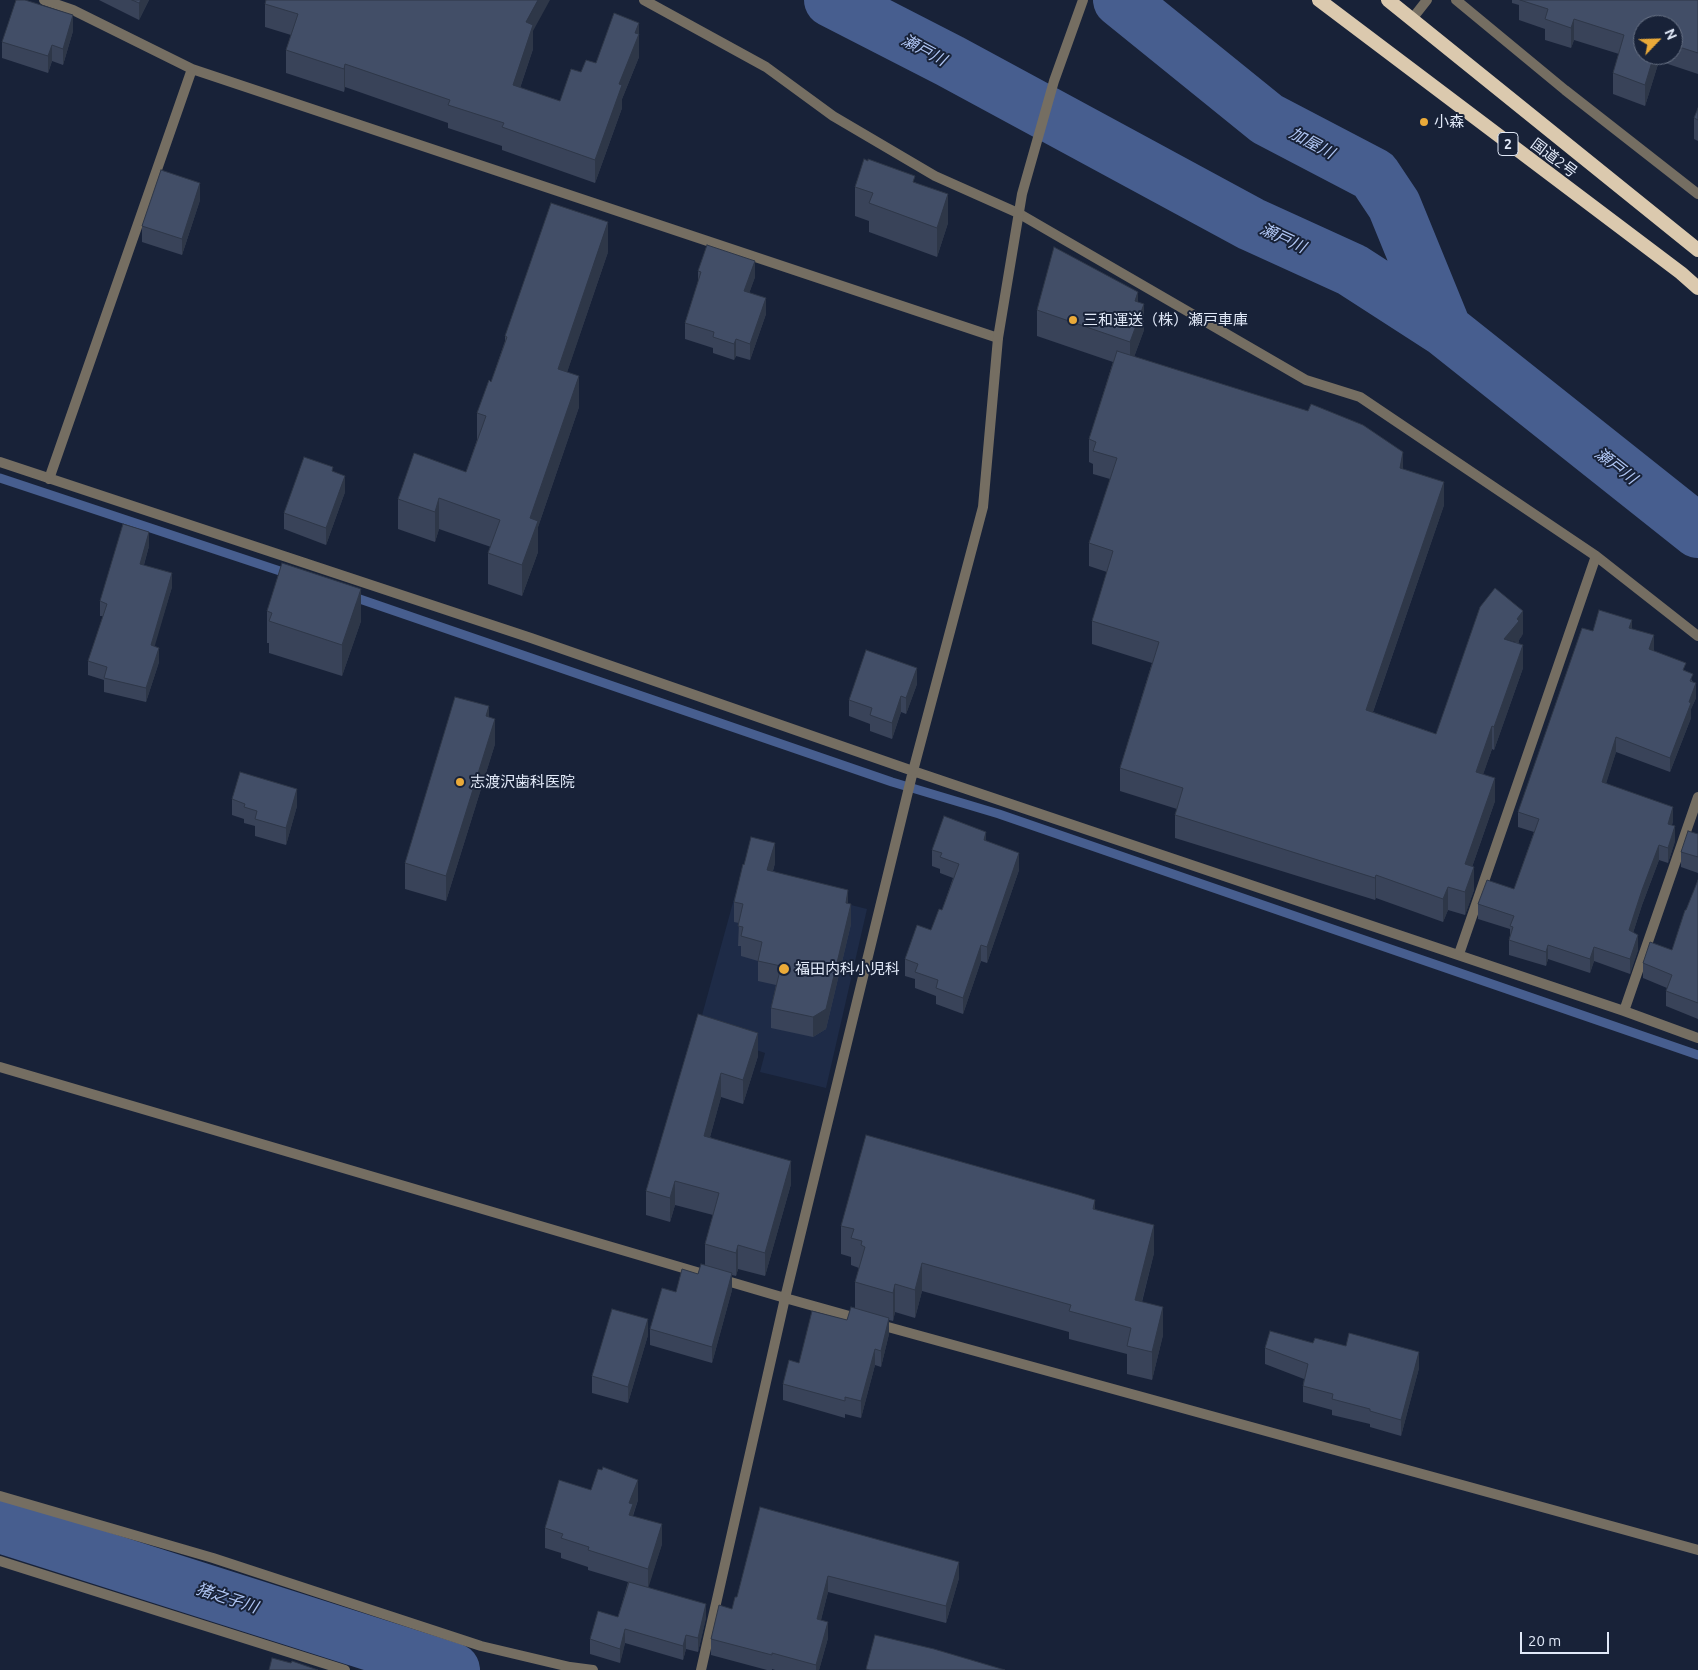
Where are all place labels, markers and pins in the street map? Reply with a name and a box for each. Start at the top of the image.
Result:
place label: 小森 [1434,113,1464,131]
marker: 小森 [1418,116,1430,128]
place label: 三和運送（株）瀬戸車庫 [1083,311,1248,329]
marker: 三和運送（株）瀬戸車庫 [1067,314,1079,326]
place label: 志渡沢歯科医院 [470,773,575,791]
marker: 志渡沢歯科医院 [454,776,466,788]
place label: 福田内科小児科 [795,960,900,978]
marker: 福田内科小児科 [777,962,791,976]

